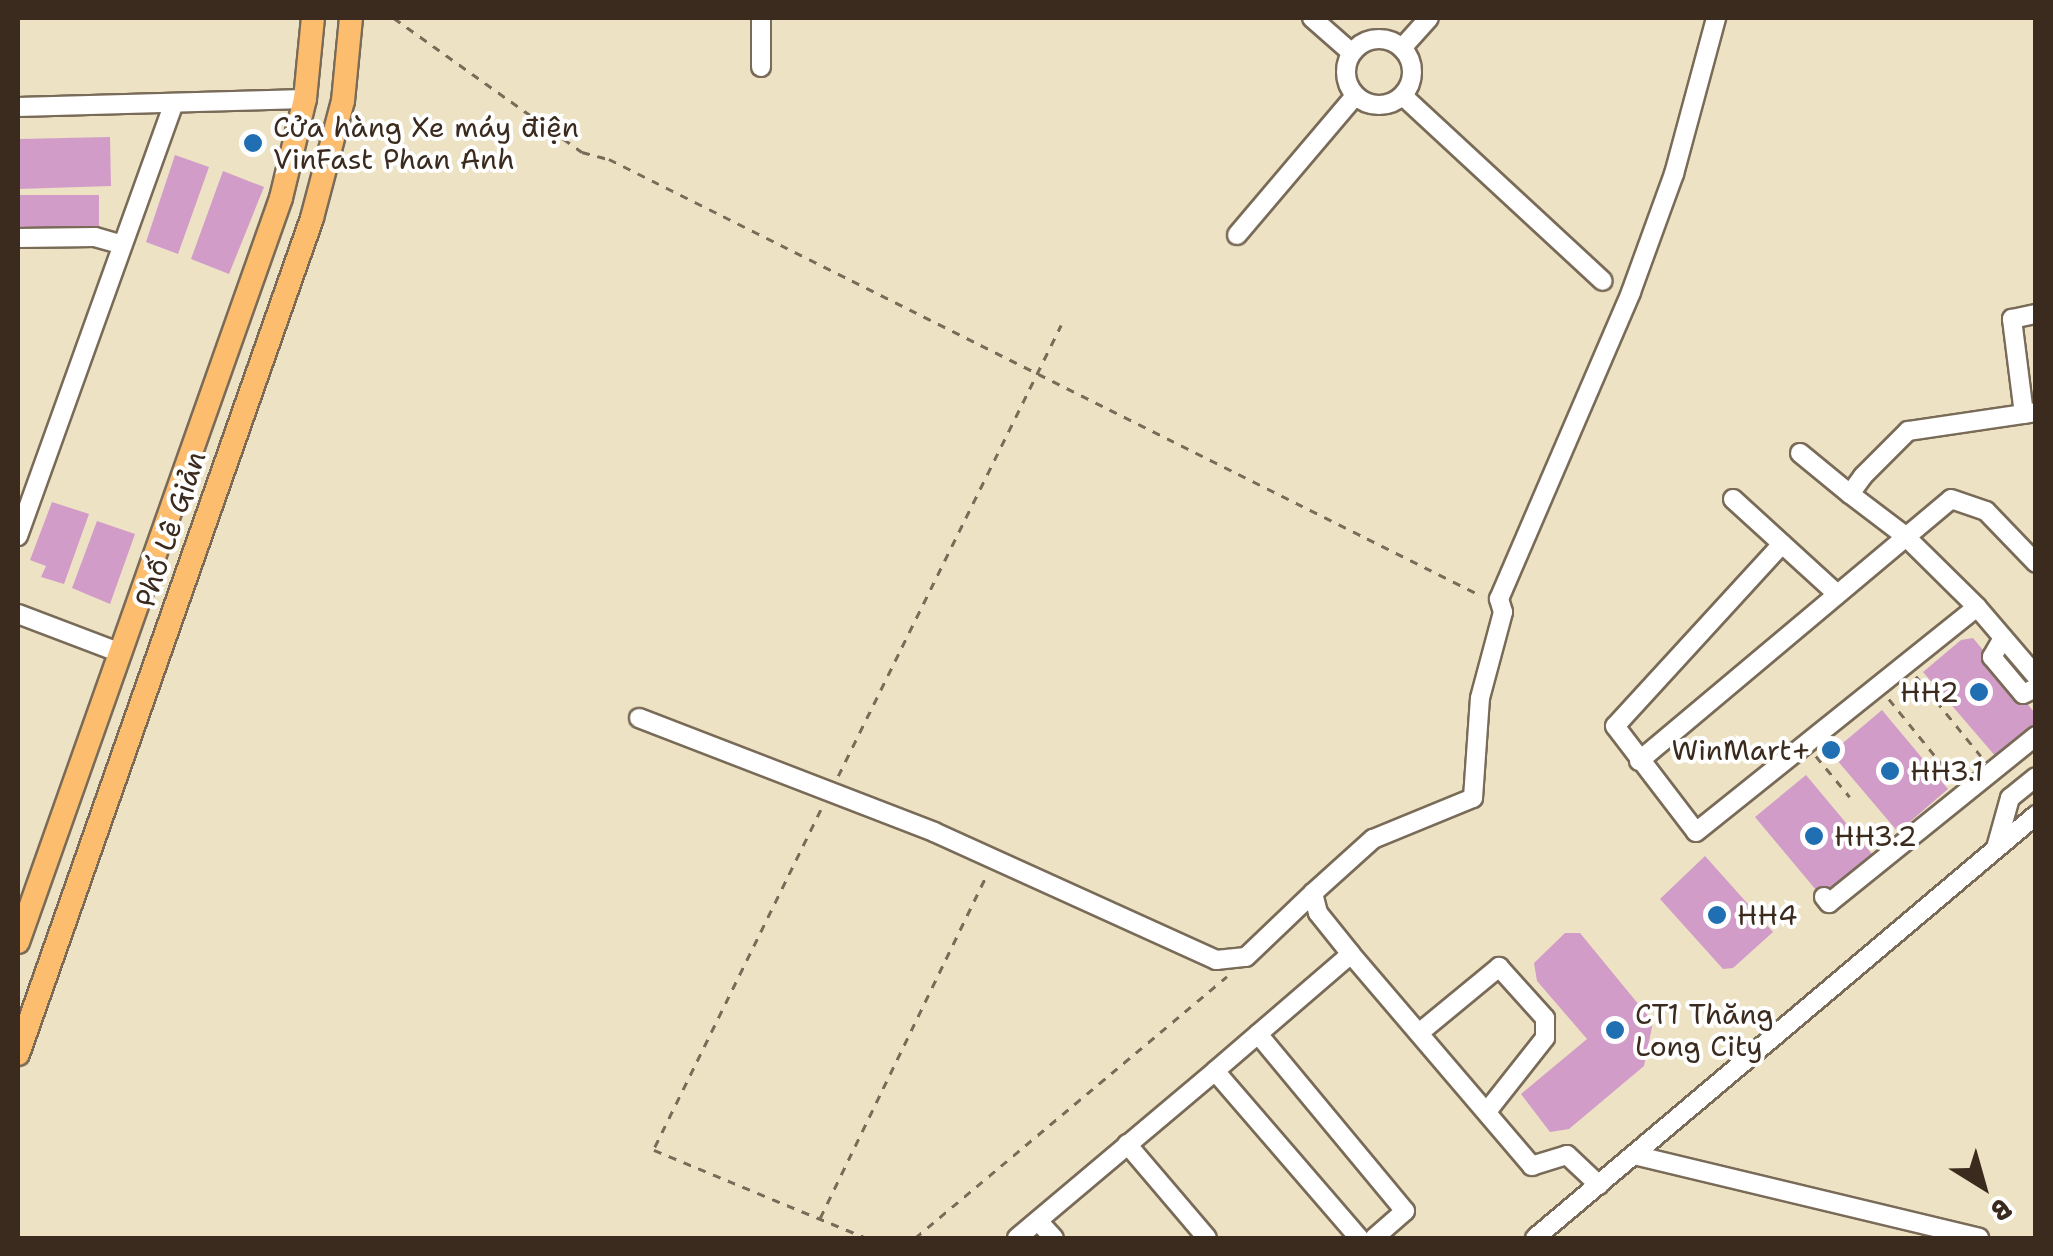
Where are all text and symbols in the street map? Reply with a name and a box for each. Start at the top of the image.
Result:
place label: Cửa hàng Xe máy điện VinFast Phan Anh [273,110,579,176]
marker: Cửa hàng Xe máy điện VinFast Phan Anh [242,132,264,154]
street label: Phố Lê Giản [128,447,212,611]
place label: HH2 [1900,675,1959,709]
marker: HH2 [1968,681,1990,703]
place label: WinMart+ [1671,733,1811,767]
marker: WinMart+ [1820,739,1842,761]
place label: HH3.1 [1910,754,1984,788]
marker: HH3.1 [1879,760,1901,782]
place label: HH3.2 [1834,819,1917,853]
marker: HH3.2 [1803,825,1825,847]
place label: HH4 [1737,898,1798,932]
marker: HH4 [1706,904,1728,926]
place label: CT1 Thăng Long City [1635,997,1774,1063]
marker: CT1 Thăng Long City [1604,1019,1626,1041]
north arrow [1933,1136,2033,1236]
text: B [1983,1190,2019,1230]

